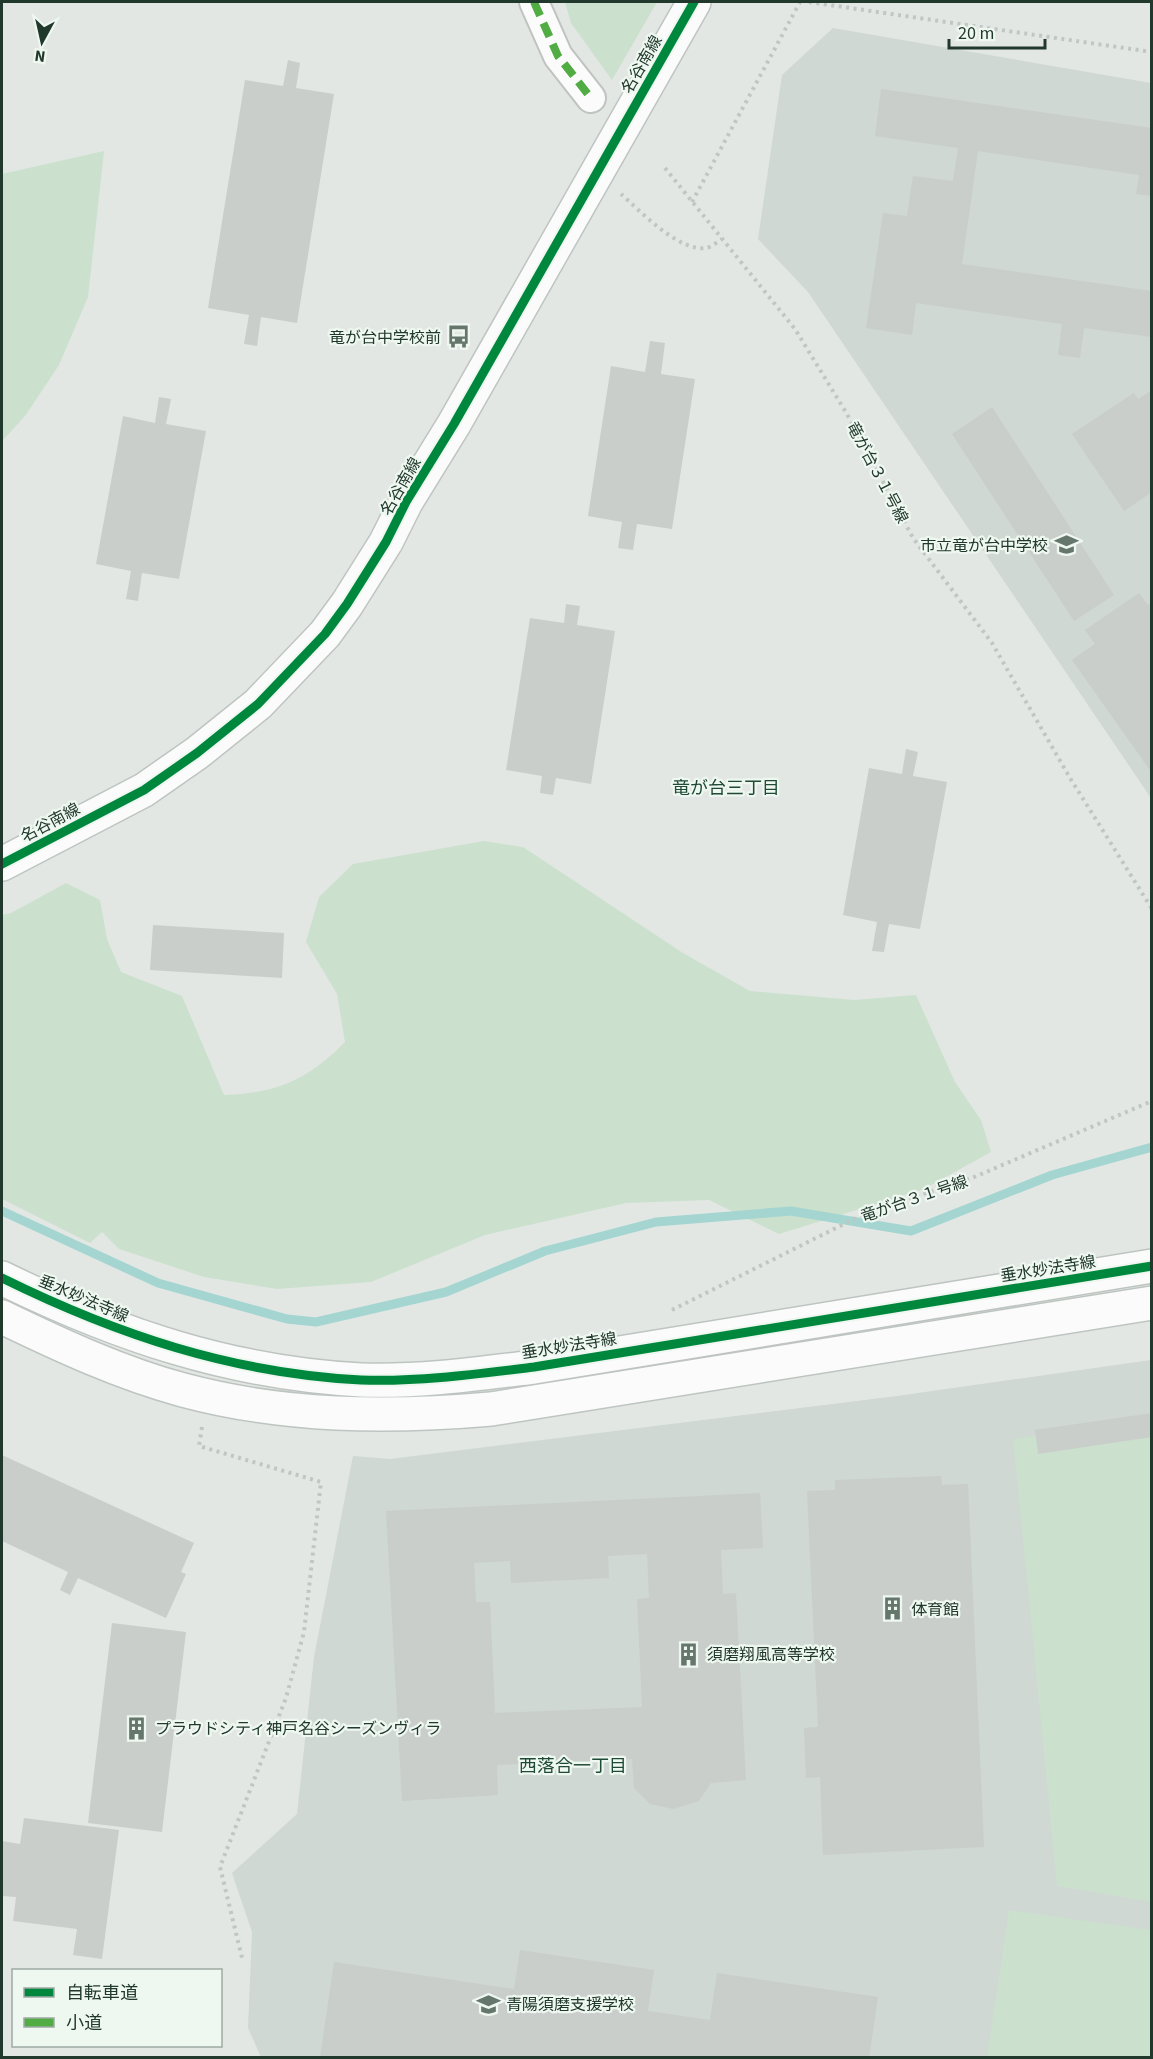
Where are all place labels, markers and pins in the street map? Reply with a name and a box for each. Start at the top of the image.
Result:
bus stop icon: 竜が台中学校前 [446,324,472,350]
place label: 竜が台中学校前 [329,327,441,349]
school or university icon: 市立竜が台中学校 [1053,532,1079,558]
place label: 市立竜が台中学校 [920,535,1048,557]
building icon: 体育館 [880,1596,906,1622]
place label: 体育館 [911,1599,959,1621]
building icon: 須磨翔風高等学校 [676,1641,702,1667]
place label: 須磨翔風高等学校 [707,1644,835,1666]
building icon: プラウドシティ神戸名谷シーズンヴィラ [124,1715,150,1741]
place label: プラウドシティ神戸名谷シーズンヴィラ [155,1718,441,1740]
school or university icon: 青陽須磨支援学校 [475,1991,501,2017]
place label: 青陽須磨支援学校 [506,1994,634,2016]

